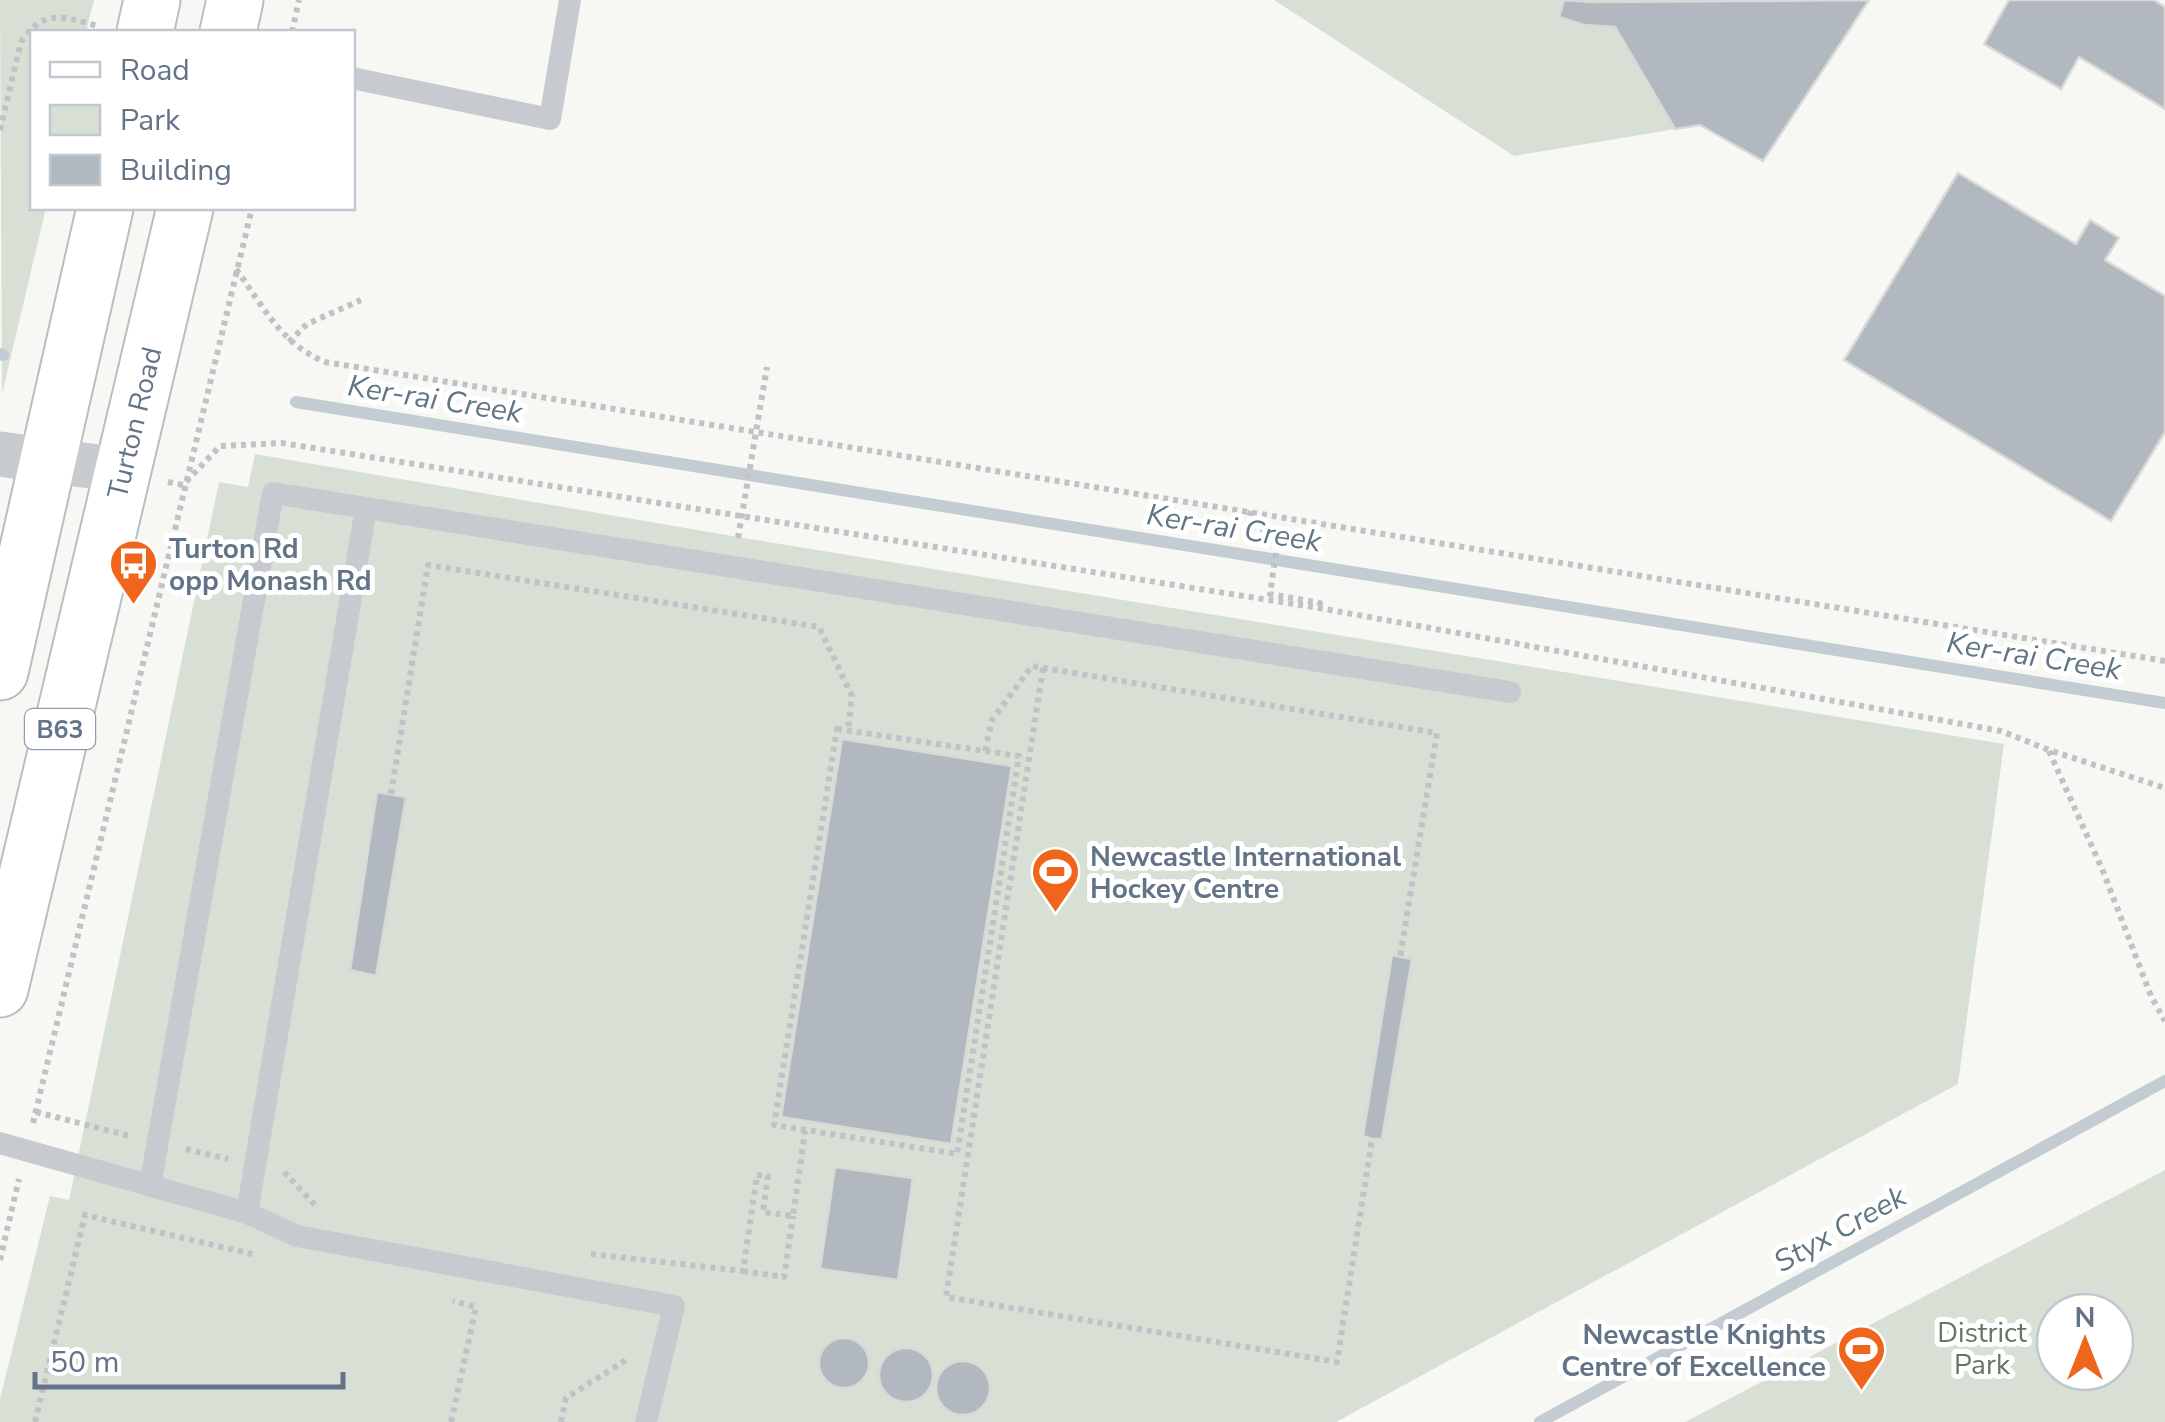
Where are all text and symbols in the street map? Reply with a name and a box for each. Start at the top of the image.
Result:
legend [30,30,355,210]
text: Road [120,50,190,91]
text: Park [120,100,181,141]
text: Building [120,150,232,191]
street label: Turton Road [99,343,171,503]
water label: Ker-rai Creek [345,365,526,434]
water label: Ker-rai Creek [1144,494,1325,563]
place label: Turton Rd opp Monash Rd [169,530,372,600]
bus stop icon: Turton Rd opp Monash Rd [108,538,160,606]
water label: Ker-rai Creek [1944,622,2125,691]
road number: B63 [25,709,95,749]
place label: Newcastle International Hockey Centre [1090,838,1401,908]
sports icon: Newcastle International Hockey Centre [1029,846,1081,914]
water label: Styx Creek [1767,1176,1915,1283]
north arrow [2035,1292,2135,1392]
text: N [2075,1299,2095,1337]
park label: District Park [1937,1314,2027,1384]
place label: Newcastle Knights Centre of Excellence [1561,1316,1826,1386]
sports icon: Newcastle Knights Centre of Excellence [1835,1324,1887,1392]
scale bar [35,1327,342,1389]
text: 50 m [50,1342,119,1383]

